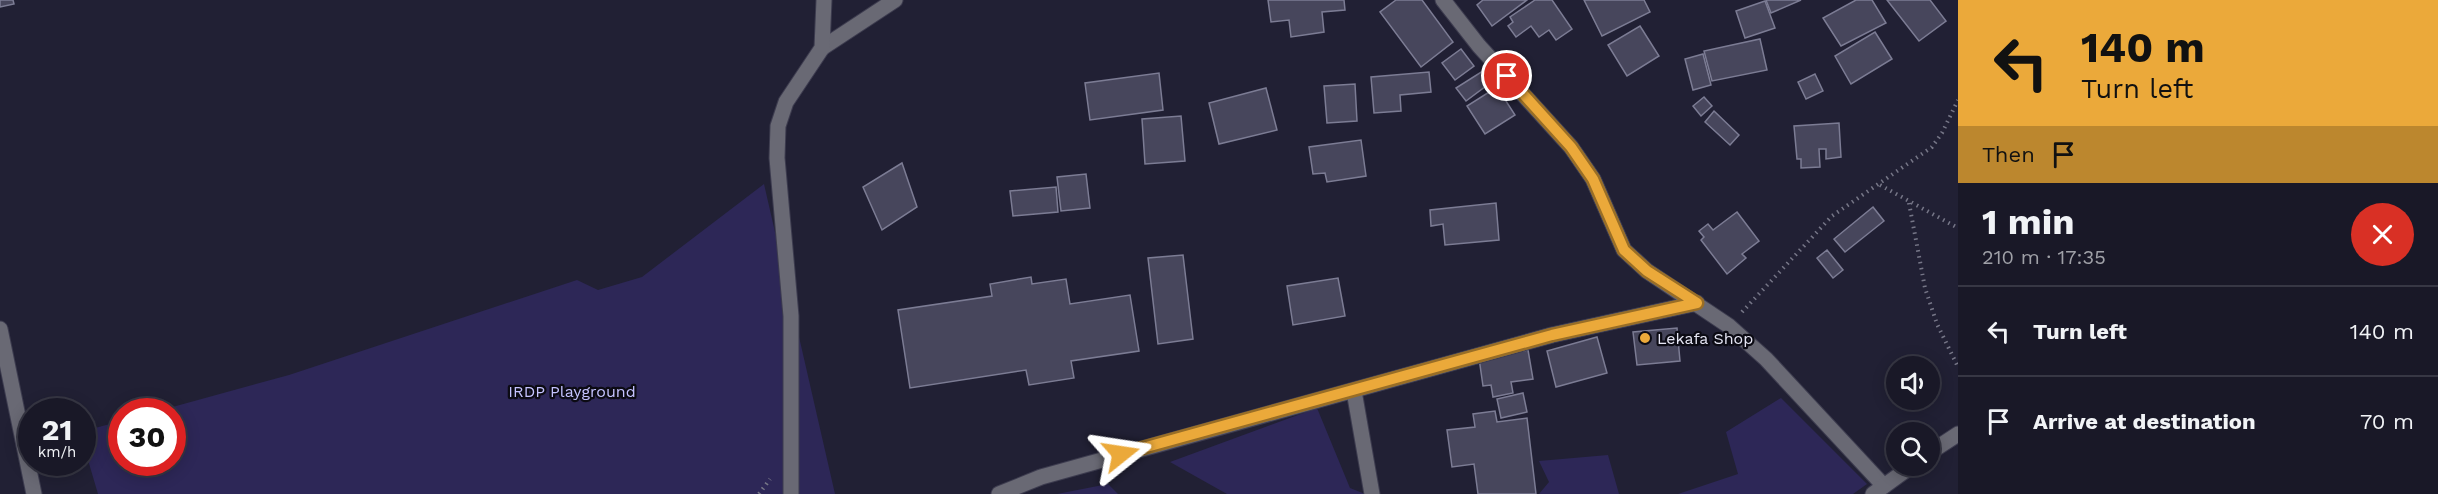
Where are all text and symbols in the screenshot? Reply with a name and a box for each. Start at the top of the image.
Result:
text: 140 m [2081,23,2205,72]
icon: left [1982,24,2060,102]
pin [1481,50,1532,101]
icon: arrive [1490,59,1523,92]
text: Turn left [2081,73,2193,105]
icon: arrive [2047,138,2080,171]
text: Then [1982,142,2035,167]
text: 1 min [1982,201,2074,243]
button: close [2351,203,2414,266]
text: 210 m · 17:35 [1982,245,2106,269]
icon: left [1982,315,2015,348]
text: Turn left [2033,319,2127,344]
text: 140 m [2350,319,2414,344]
place label: Lekafa Shop [1657,329,1753,348]
marker: Lekafa Shop [1638,331,1652,345]
map controls [1886,356,1940,476]
button: sound [1886,356,1940,410]
park label: IRDP Playground [508,382,636,401]
speed limit sign: 30 [108,398,186,476]
icon: arrive [1982,405,2015,438]
text: Arrive at destination [2033,409,2256,434]
text: 70 m [2360,409,2414,434]
text: 21 [42,412,72,447]
position arrow [1089,422,1153,486]
button: search [1886,422,1940,476]
text: km/h [38,443,76,461]

